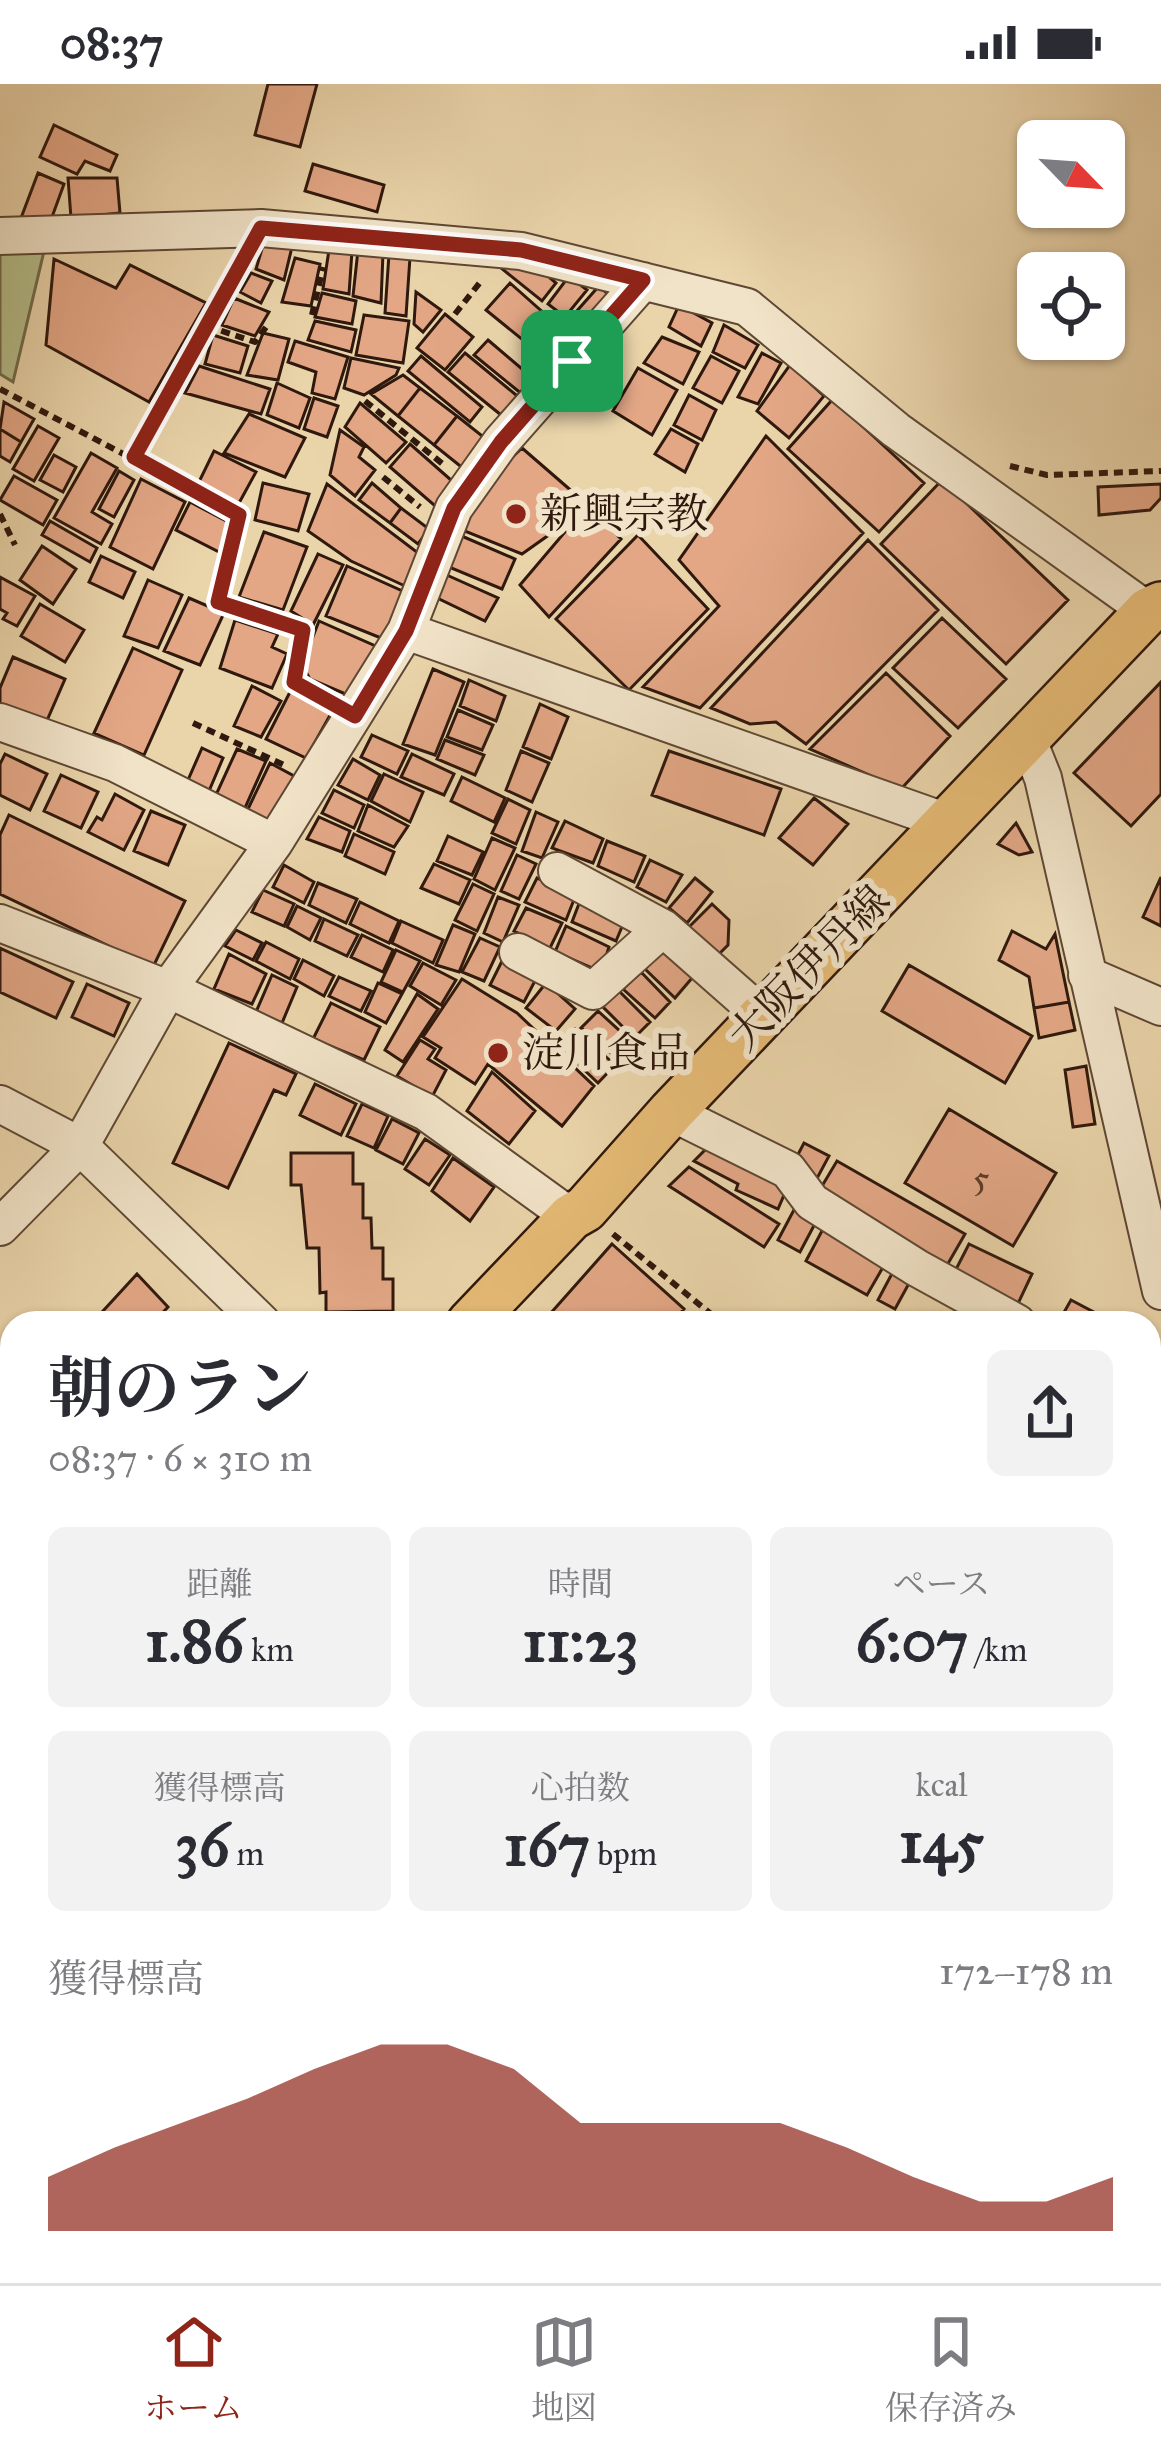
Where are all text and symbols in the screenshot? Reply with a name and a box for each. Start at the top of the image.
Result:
text: 08:37 [60,15,163,70]
north arrow [1017,120,1125,228]
map controls [1017,120,1125,360]
button: locate [1017,252,1125,360]
pin [521,310,623,412]
icon: arrive [539,328,605,394]
place label: 新興宗教 [540,488,708,540]
marker: 新興宗教 [503,501,529,527]
street label: 大阪伊丹線 [717,874,901,1062]
place label: 淀川食品 [522,1027,690,1079]
marker: 淀川食品 [485,1040,511,1066]
house number: 5 [973,1156,990,1200]
text: 朝のラン [48,1348,312,1429]
button: share [987,1350,1113,1476]
text: 08:37 · 6 × 310 m [48,1434,312,1482]
text: 距離 [187,1564,253,1604]
text: 時間 [548,1564,614,1604]
text: ペース [893,1564,990,1604]
text: 1.86 [145,1604,244,1677]
text: 11:23 [522,1604,639,1677]
text: 6:07 [856,1604,968,1677]
text: km [244,1630,294,1670]
text: /km [968,1630,1027,1670]
text: kcal [916,1765,967,1805]
text: 獲得標高 [154,1768,286,1808]
text: 心拍数 [531,1768,630,1808]
text: 145 [899,1805,984,1878]
text: 36 [175,1808,229,1881]
text: 167 [504,1808,590,1881]
text: m [229,1834,264,1874]
text: bpm [590,1834,657,1874]
text: 172–178 m [939,1947,1113,1995]
text: 獲得標高 [48,1955,204,2003]
tab: ホーム [144,2309,243,2428]
tab: 地図 [531,2309,597,2428]
tab: 保存済み [885,2309,1017,2428]

